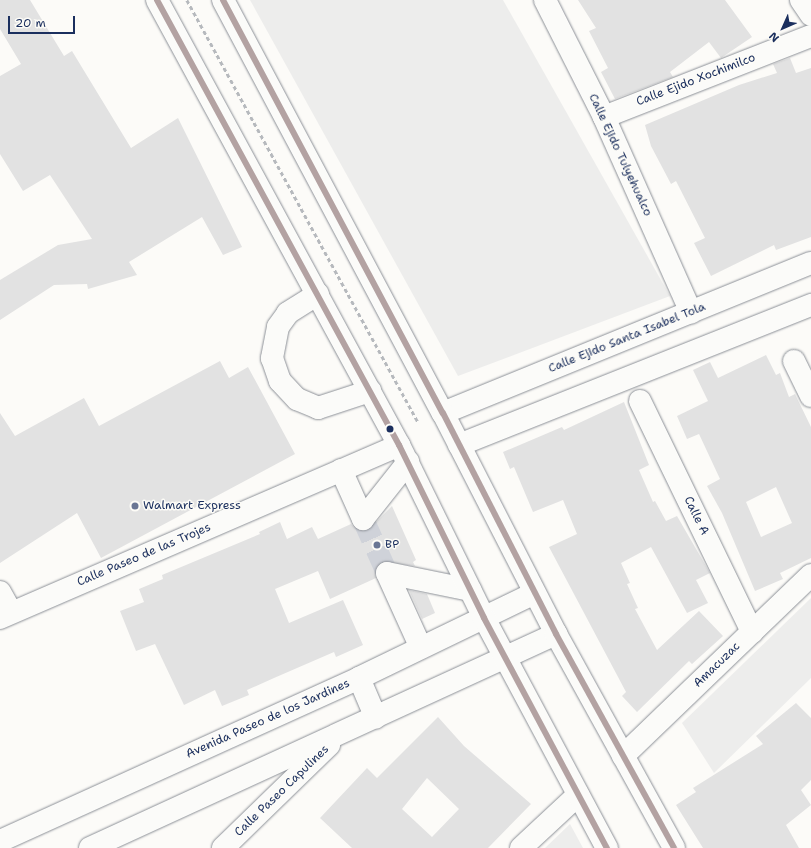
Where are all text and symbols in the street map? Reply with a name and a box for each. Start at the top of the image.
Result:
scale bar [10,8,77,34]
north arrow [763,8,803,48]
text: 20 m [15,15,46,31]
text: N [766,28,783,45]
street label: Calle Ejido Xochimilco [634,51,758,109]
street label: Calle Ejido Tulyehualco [585,92,655,218]
street label: Calle Ejido Santa Isabel Tola [546,300,708,376]
unlabelled marker [385,424,395,434]
street label: Calle A [680,494,712,538]
place label: Walmart Express [143,499,241,513]
marker: Walmart Express [130,501,140,511]
street label: Calle Paseo de las Trojes [75,520,213,590]
place label: BP [385,538,399,552]
marker: BP [372,540,382,550]
street label: Amacuzac [691,639,743,691]
street label: Avenida Paseo de los Jardines [184,676,352,762]
street label: Calle Paseo Capulines [232,742,332,840]

